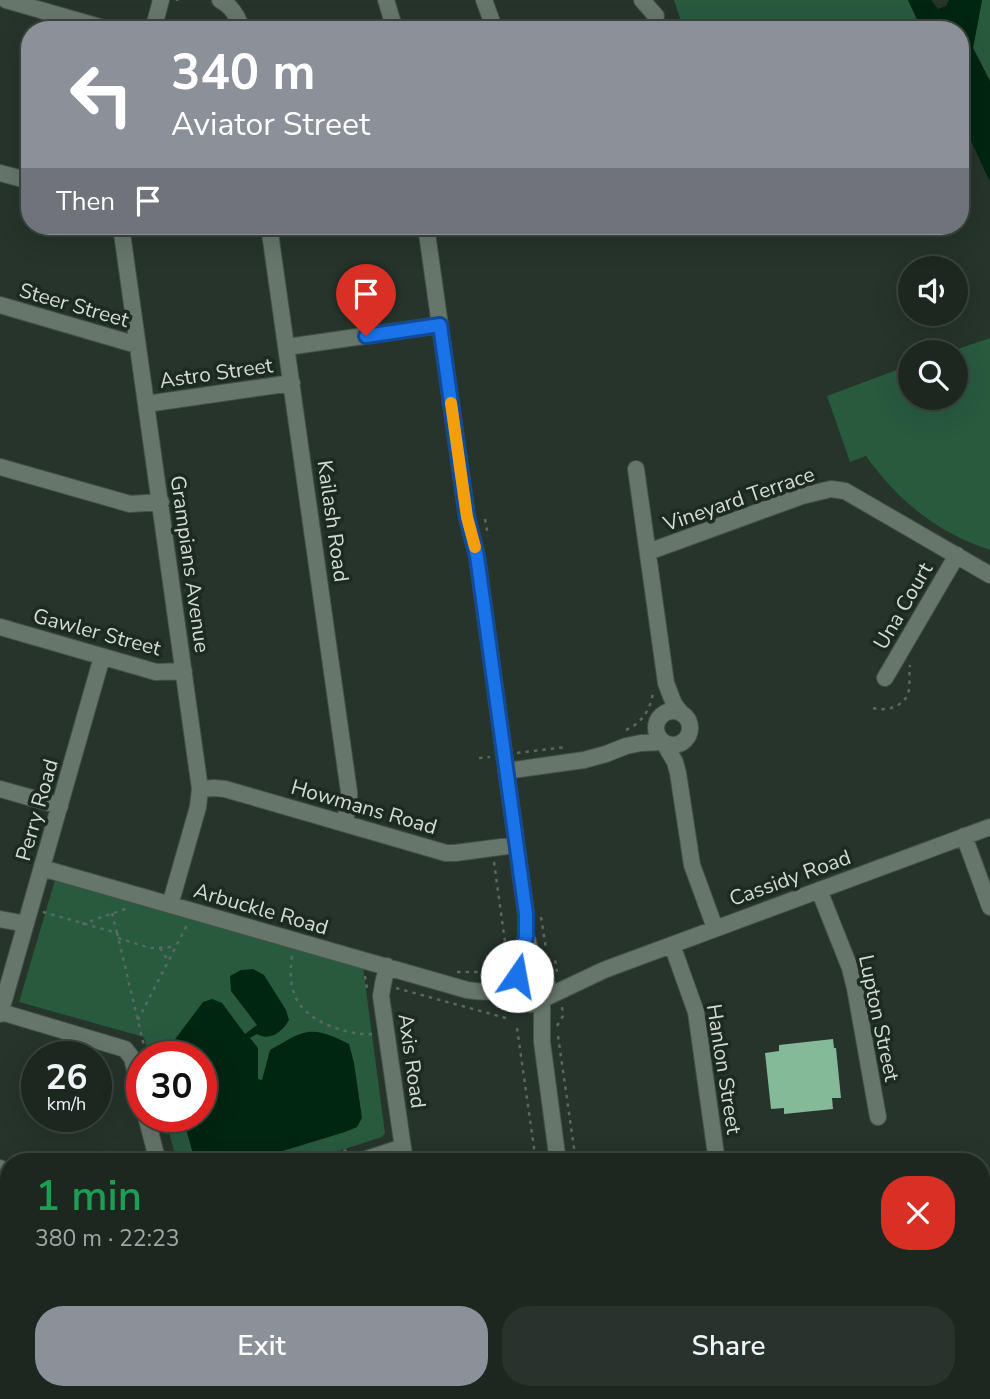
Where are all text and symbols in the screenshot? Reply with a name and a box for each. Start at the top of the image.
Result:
text: 340 m [171,39,315,106]
icon: left [56,49,147,140]
text: Aviator Street [171,103,370,146]
icon: arrive [129,182,167,220]
text: Then [56,184,115,219]
map controls [898,256,968,410]
button: sound [898,256,968,326]
pin [336,264,396,336]
icon: arrive [347,275,385,313]
street label: Steer Street [16,276,133,334]
button: search [898,340,968,410]
street label: Astro Street [157,351,275,395]
street label: Kailash Road [311,458,355,584]
street label: Vineyard Terrace [659,460,818,538]
street label: Grampians Avenue [164,473,216,655]
street label: Una Court [867,557,939,655]
street label: Gawler Street [30,601,165,663]
street label: Perry Road [9,756,65,864]
street label: Howmans Road [288,773,440,841]
street label: Cassidy Road [725,843,855,913]
street label: Arbuckle Road [191,876,331,942]
position arrow [480,939,554,1013]
street label: Lupton Street [852,952,906,1084]
street label: Hanlon Street [700,1002,748,1137]
street label: Axis Road [392,1012,432,1110]
speed limit sign: 30 [126,1041,217,1132]
text: 26 [45,1054,88,1101]
text: km/h [47,1092,86,1116]
text: 1 min [35,1168,142,1225]
button: close [881,1176,955,1250]
text: 380 m · 22:23 [35,1223,180,1254]
button: Exit [35,1306,488,1386]
button: Share [502,1306,955,1386]

